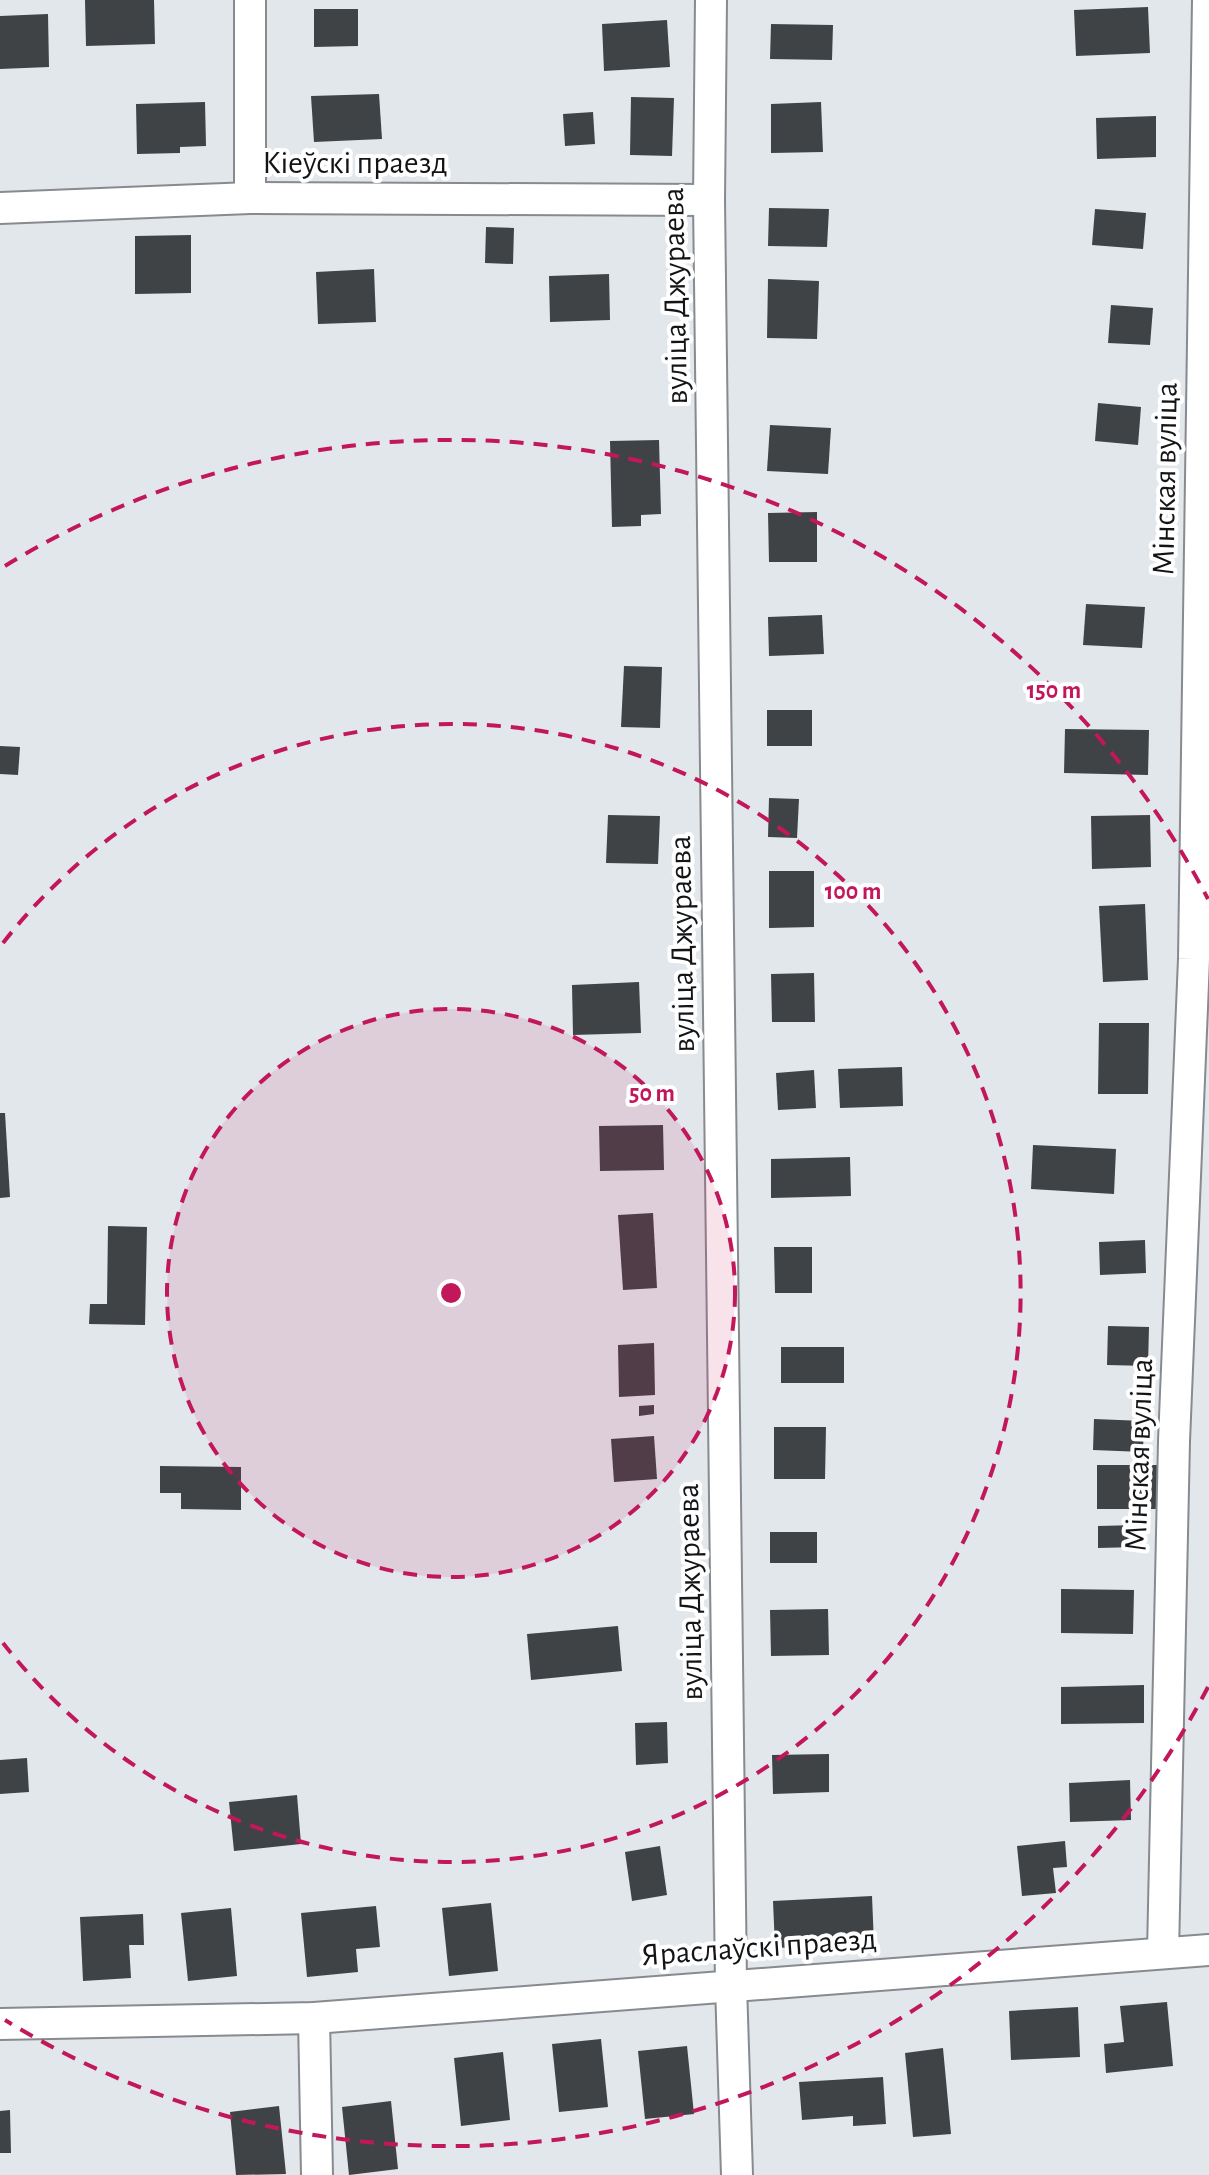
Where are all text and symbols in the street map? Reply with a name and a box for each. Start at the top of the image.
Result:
street label: Кіеўскі праезд [262,147,448,179]
street label: вуліца Джураева [657,187,693,405]
street label: Мінская вуліца [1147,382,1183,576]
text: 150 m [1027,679,1081,703]
street label: вуліца Джураева [664,835,700,1053]
text: 100 m [825,880,881,904]
text: 50 m [629,1082,675,1106]
centre of rings [437,1279,465,1307]
street label: Мінская вуліца [1120,1358,1158,1552]
street label: вуліца Джураева [672,1483,708,1701]
street label: Яраслаўскі праезд [640,1923,878,1971]

